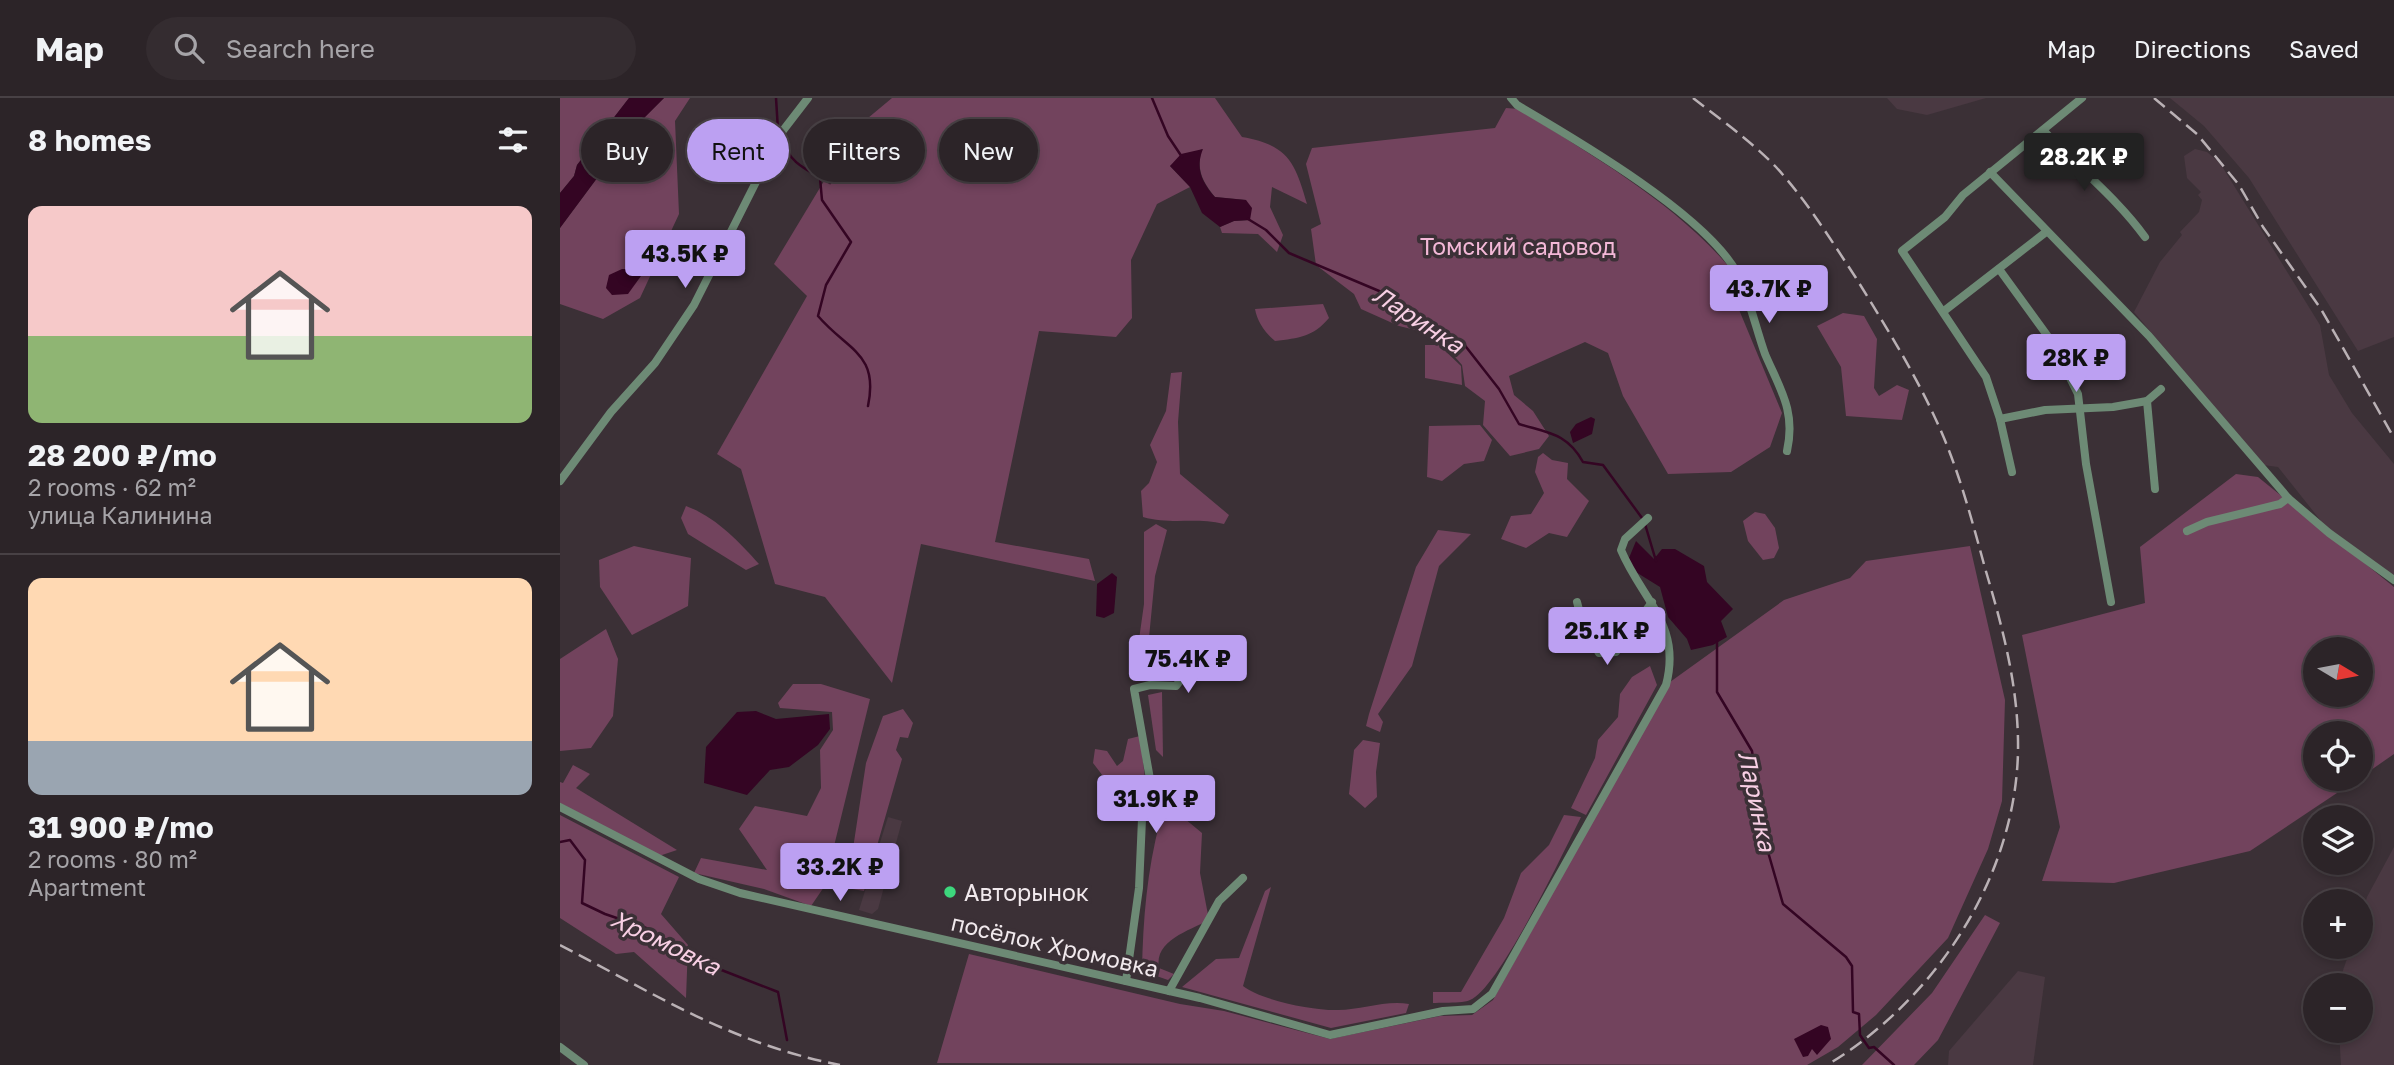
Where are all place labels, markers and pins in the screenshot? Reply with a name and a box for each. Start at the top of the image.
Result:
pin: 28.2K ₽ [2019,134,2149,193]
pin: 43.5K ₽ [620,230,750,290]
pin: 43.7K ₽ [1704,266,1834,325]
pin: 28K ₽ [2027,334,2125,394]
pin: 25.1K ₽ [1542,608,1672,667]
pin: 75.4K ₽ [1123,636,1253,695]
pin: 31.9K ₽ [1091,776,1221,835]
pin: 33.2K ₽ [775,844,905,903]
place label: Авторынок [964,878,1089,906]
marker: Авторынок [942,884,958,900]

